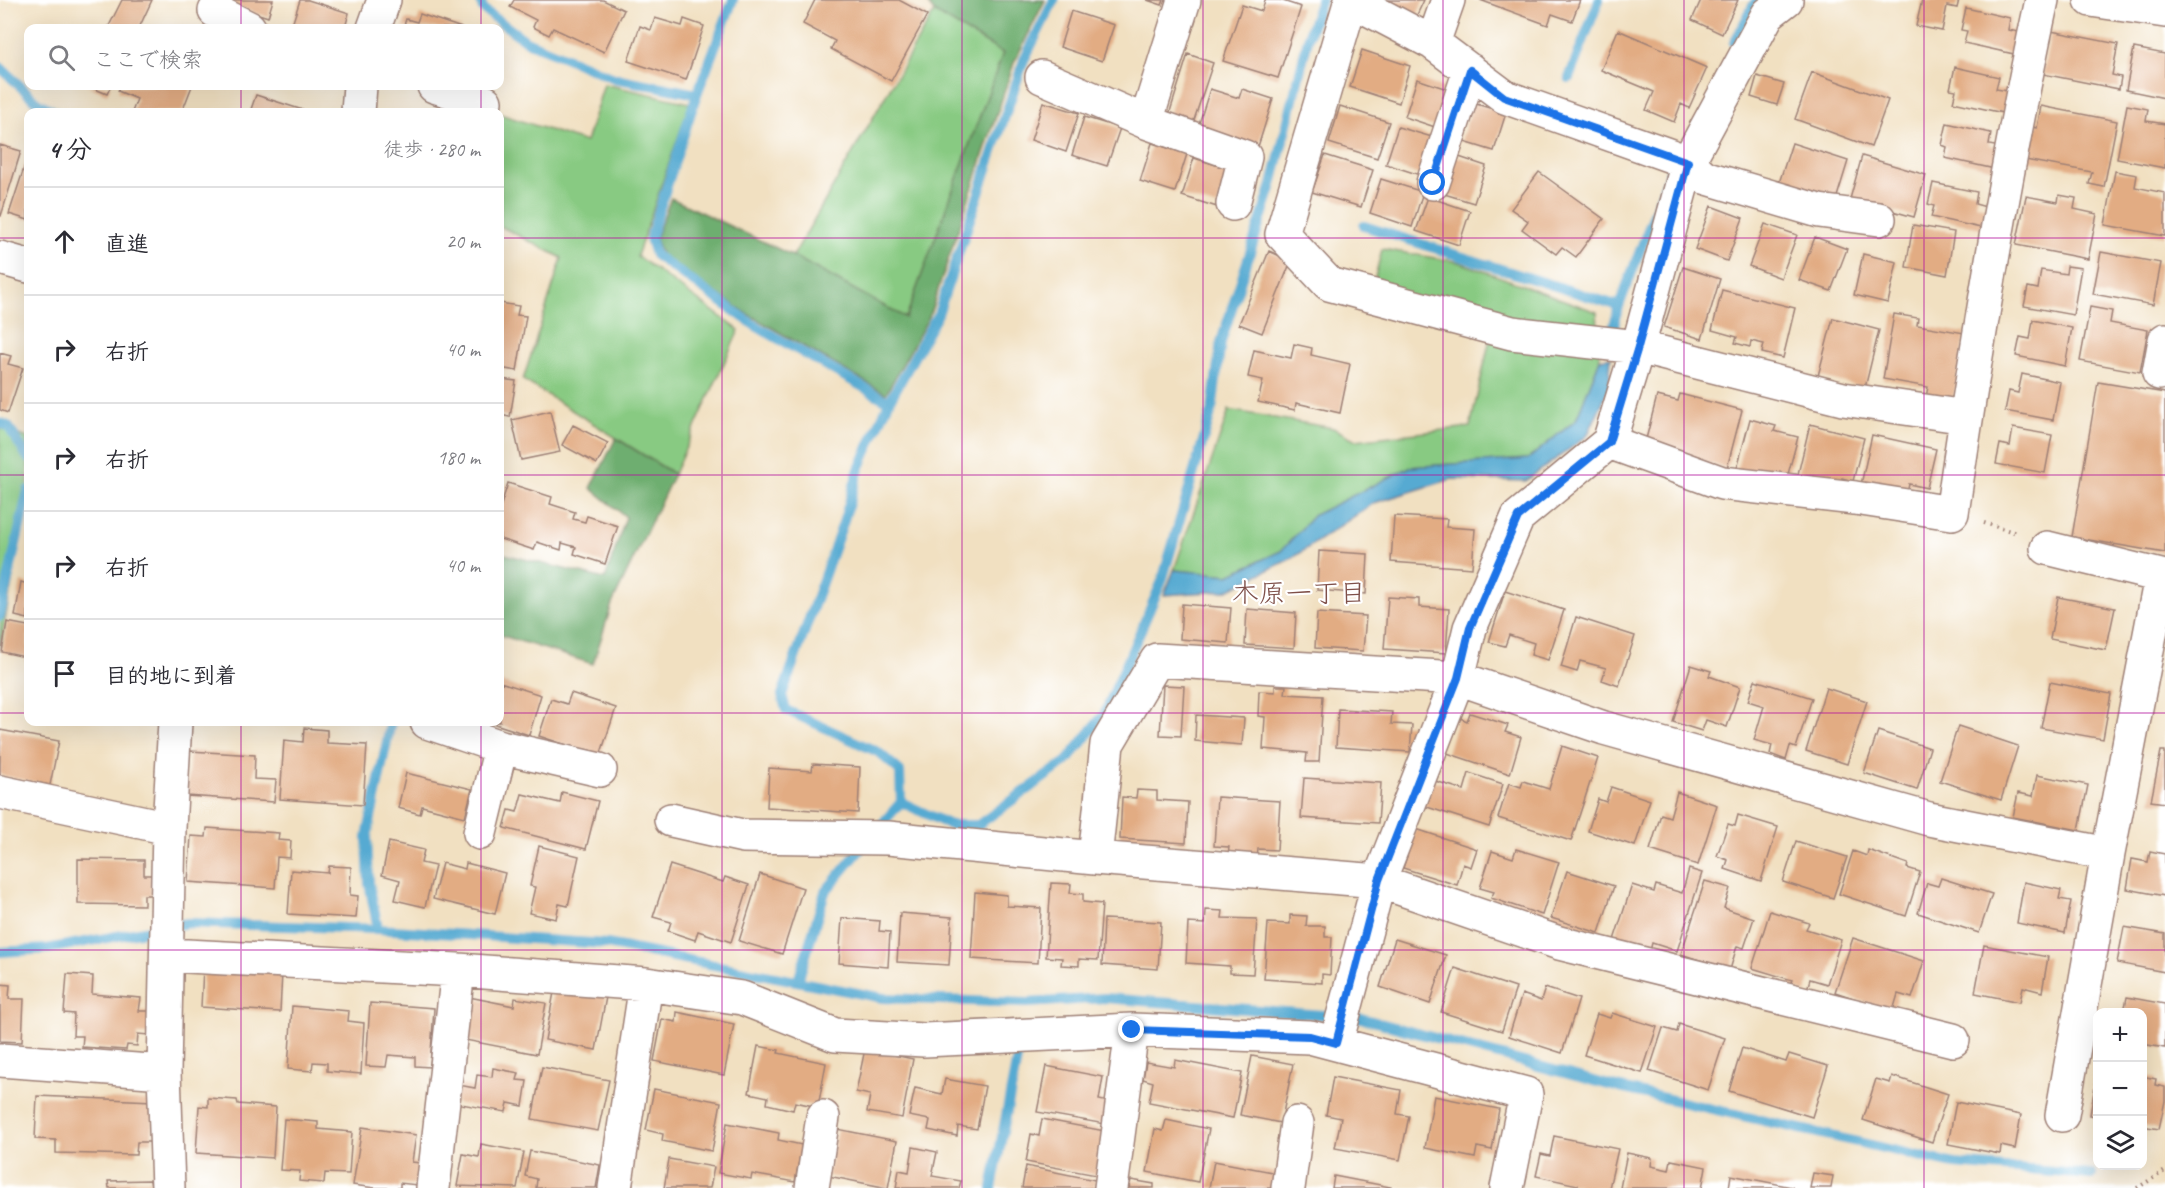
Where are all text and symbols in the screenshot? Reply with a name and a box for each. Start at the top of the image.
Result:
search box [24,24,504,90]
icon: search [45,41,78,74]
text: ここで検索 [93,46,203,74]
text: 4 分 [48,133,92,166]
text: 徒歩 · 280 m [384,137,480,162]
route start [1419,169,1445,195]
icon: ahead [48,225,81,258]
text: 20 m [446,229,480,254]
text: 直進 [105,230,149,258]
icon: right [48,333,81,366]
text: 40 m [446,337,480,362]
text: 右折 [105,338,149,366]
icon: right [48,441,81,474]
text: 180 m [437,445,480,470]
text: 右折 [105,446,149,474]
icon: right [48,549,81,582]
text: 40 m [446,553,480,578]
text: 右折 [105,554,149,582]
district label: 木原一丁目 [1232,576,1367,610]
icon: arrive [48,657,81,690]
text: 目的地に到着 [105,662,237,690]
map controls [2093,1008,2147,1170]
button: + [2093,1008,2147,1062]
route end [1118,1016,1144,1042]
button: − [2093,1062,2147,1116]
button: layers [2093,1116,2147,1170]

